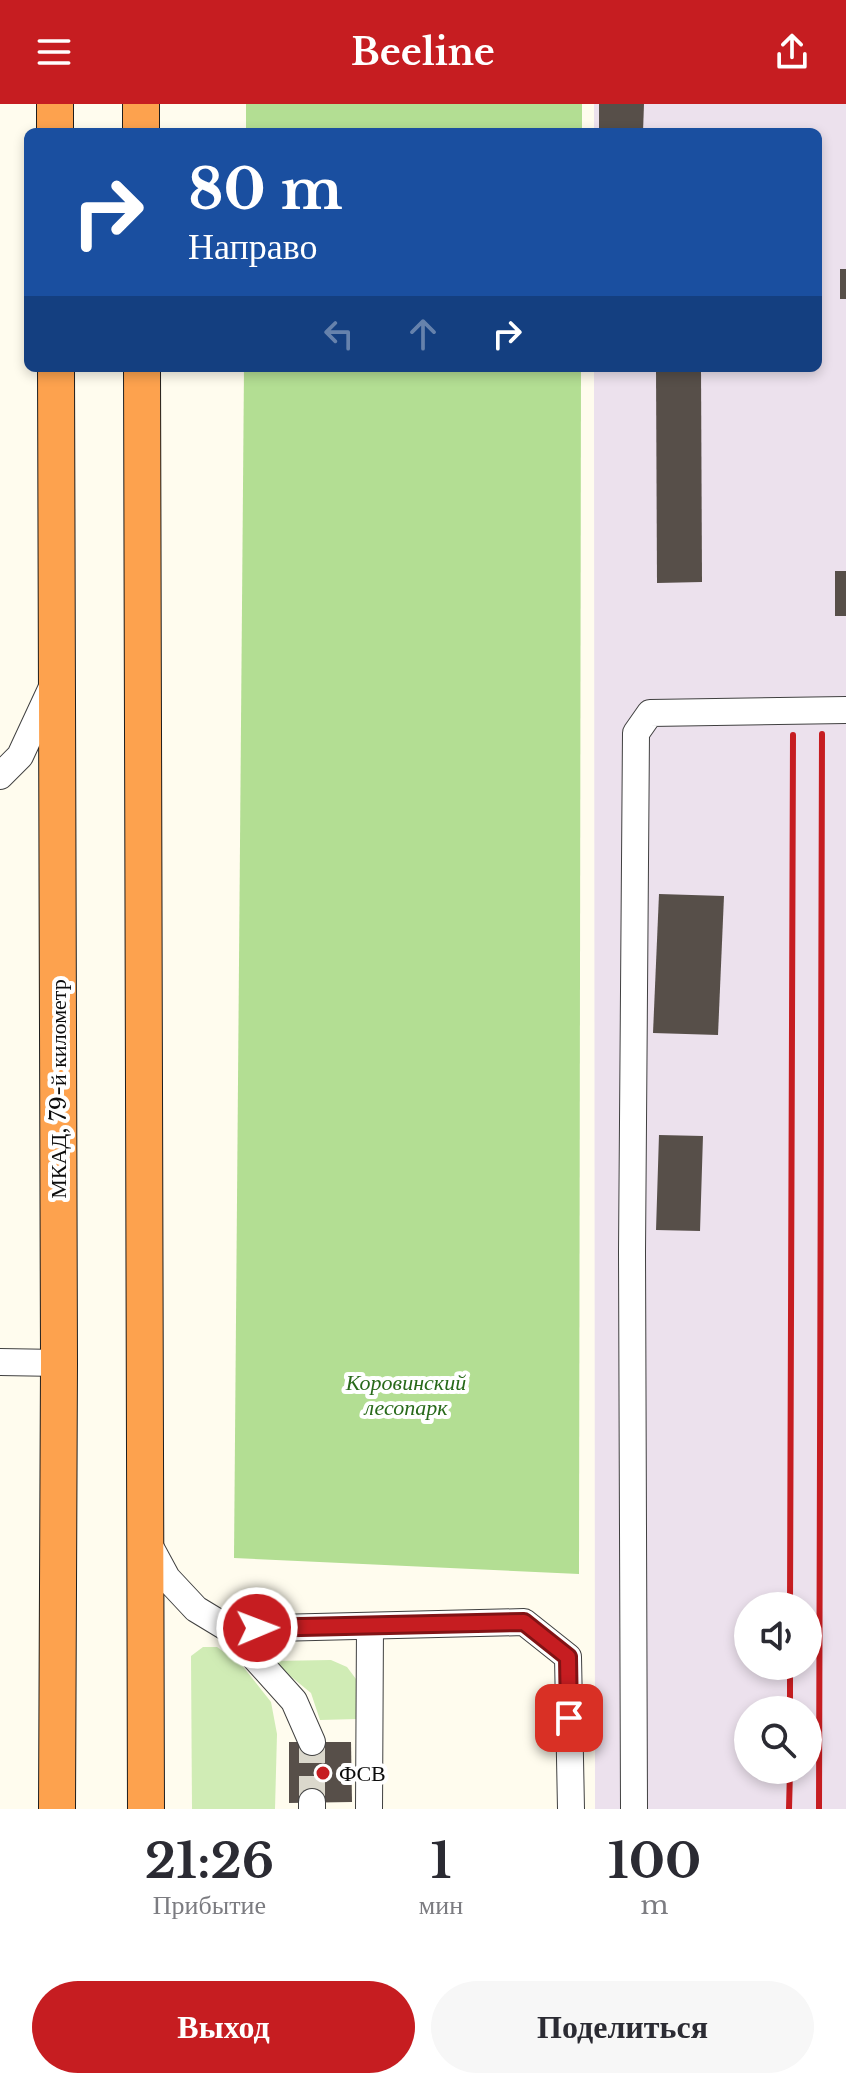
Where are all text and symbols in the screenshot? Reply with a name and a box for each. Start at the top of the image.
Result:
icon: menu [32,30,76,74]
text: Beeline [351,30,495,75]
icon: share [770,30,814,74]
text: 80 m [188,155,343,224]
icon: right [56,160,160,264]
text: Направо [188,224,318,269]
icon: left [317,312,361,356]
icon: ahead [401,312,445,356]
icon: right [485,312,529,356]
street label: МКАД, 79-й километр [45,979,72,1199]
park label: Коровинский лесопарк [345,1369,466,1421]
position arrow [215,1586,299,1670]
map controls [734,1592,822,1784]
button: sound [734,1592,822,1680]
pin [535,1684,603,1752]
icon: arrive [547,1696,591,1740]
button: search [734,1696,822,1784]
place label: ФСВ [339,1760,386,1787]
marker: ФСВ [314,1764,332,1782]
text: 21:26 [145,1831,274,1891]
text: 1 [431,1831,451,1891]
text: 100 [608,1831,701,1891]
text: Прибытие [153,1889,266,1921]
text: мин [419,1889,463,1921]
text: m [641,1889,669,1921]
button: Выход [32,1981,415,2073]
button: Поделиться [431,1981,814,2073]

